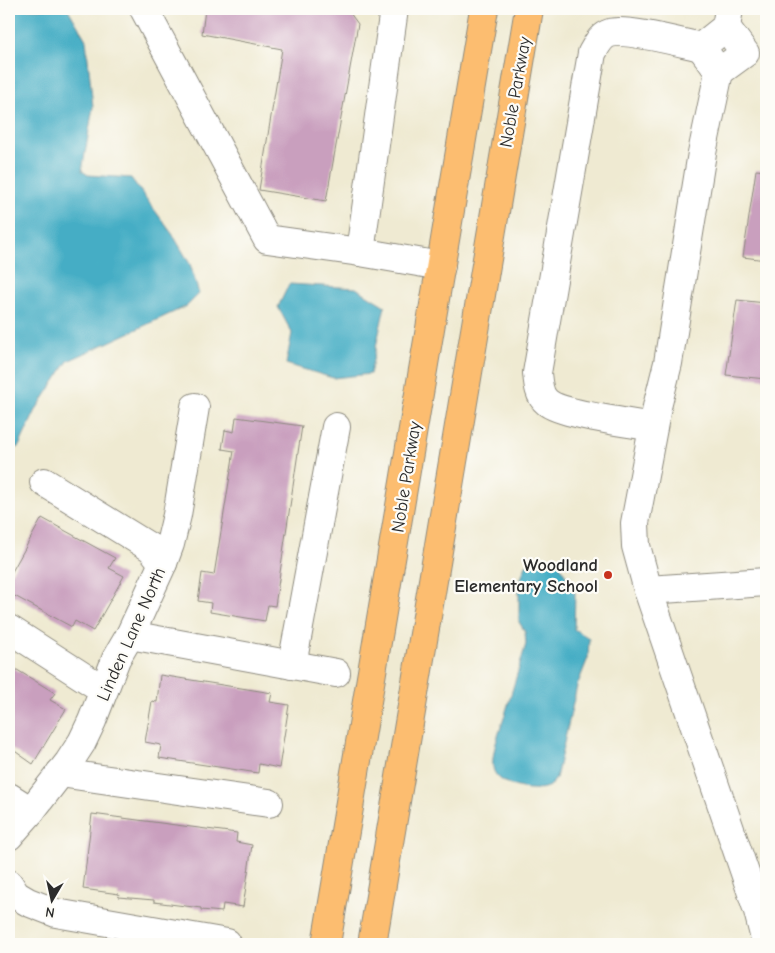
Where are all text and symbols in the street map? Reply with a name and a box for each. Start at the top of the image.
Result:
street label: Noble Parkway [495,34,536,149]
street label: Noble Parkway [387,419,426,534]
place label: Woodland Elementary School [454,555,598,597]
street label: Linden Lane North [93,564,170,704]
marker: Woodland Elementary School [602,569,614,581]
north arrow [28,876,78,926]
text: N [44,903,56,921]

